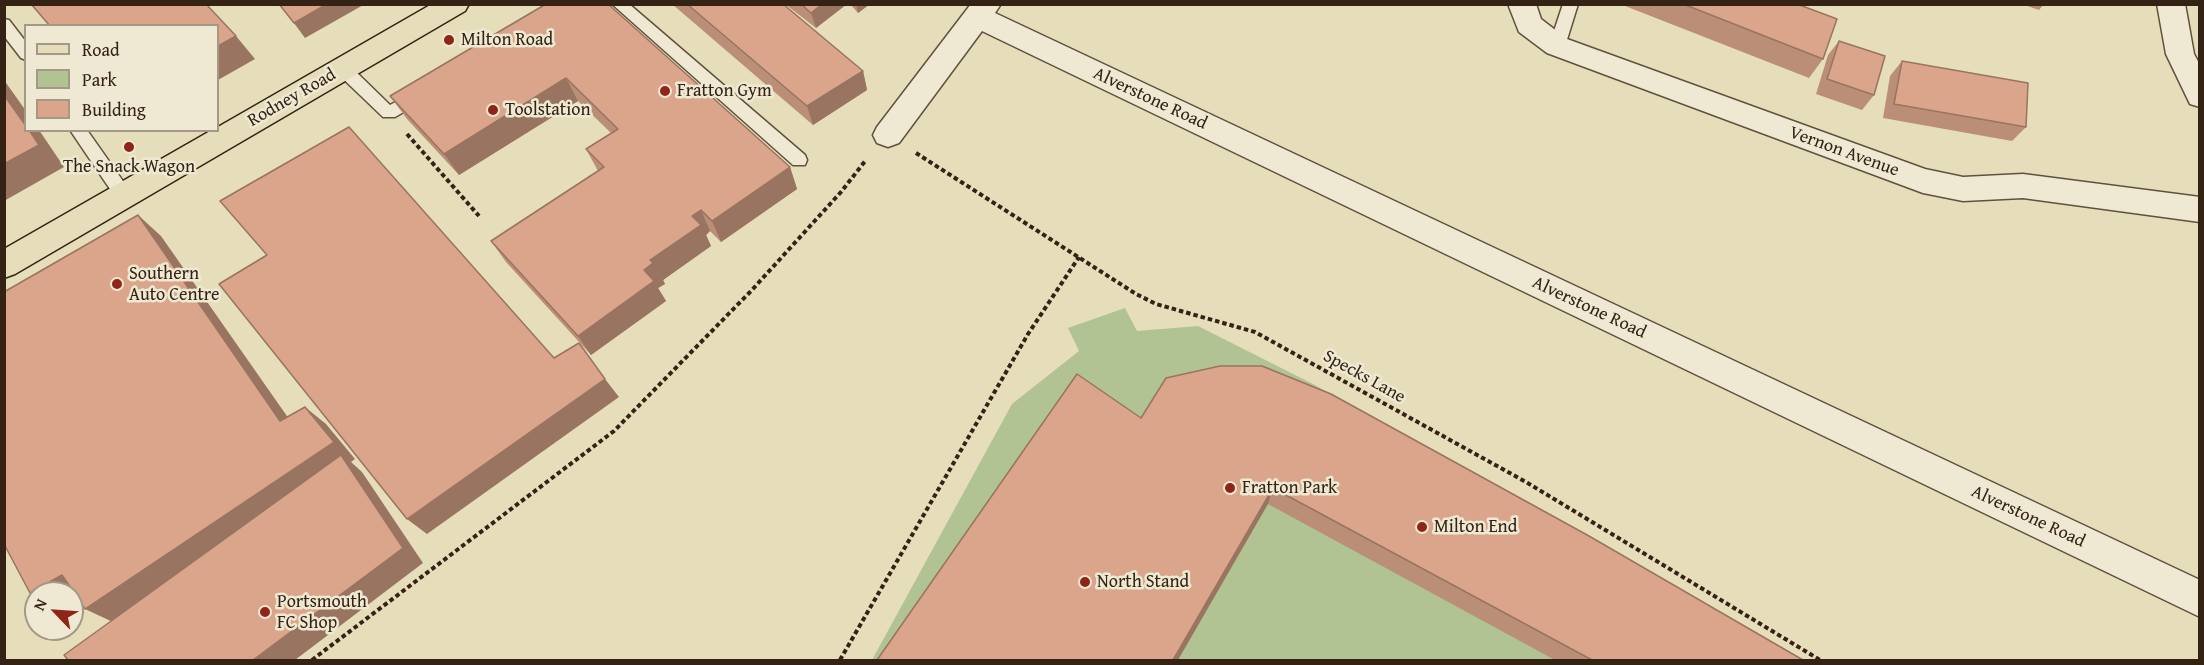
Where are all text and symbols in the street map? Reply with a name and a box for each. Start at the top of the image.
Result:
legend [24,24,219,132]
place label: Milton Road [461,29,553,51]
marker: Milton Road [442,33,456,47]
text: Road [82,36,120,63]
street label: Alverstone Road [1090,63,1210,135]
street label: Rodney Road [244,64,340,132]
text: Park [82,66,117,93]
place label: Fratton Gym [677,80,772,102]
marker: Fratton Gym [658,84,672,98]
text: Building [82,96,146,123]
place label: Toolstation [505,99,591,121]
marker: Toolstation [486,103,500,117]
street label: Vernon Avenue [1786,122,1902,182]
marker: The Snack Wagon [122,140,136,154]
place label: The Snack Wagon [63,156,195,178]
place label: Southern Auto Centre [129,263,219,306]
street label: Alverstone Road [1529,272,1649,344]
marker: Southern Auto Centre [110,277,124,291]
street label: Specks Lane [1319,346,1409,408]
place label: Fratton Park [1242,477,1337,499]
marker: Fratton Park [1223,481,1237,495]
street label: Alverstone Road [1968,481,2088,553]
place label: Milton End [1434,516,1517,538]
marker: Milton End [1415,520,1429,534]
place label: North Stand [1097,571,1189,593]
marker: North Stand [1078,575,1092,589]
north arrow [24,581,84,641]
place label: Portsmouth FC Shop [277,591,367,634]
text: N [26,594,53,614]
marker: Portsmouth FC Shop [258,605,272,619]

